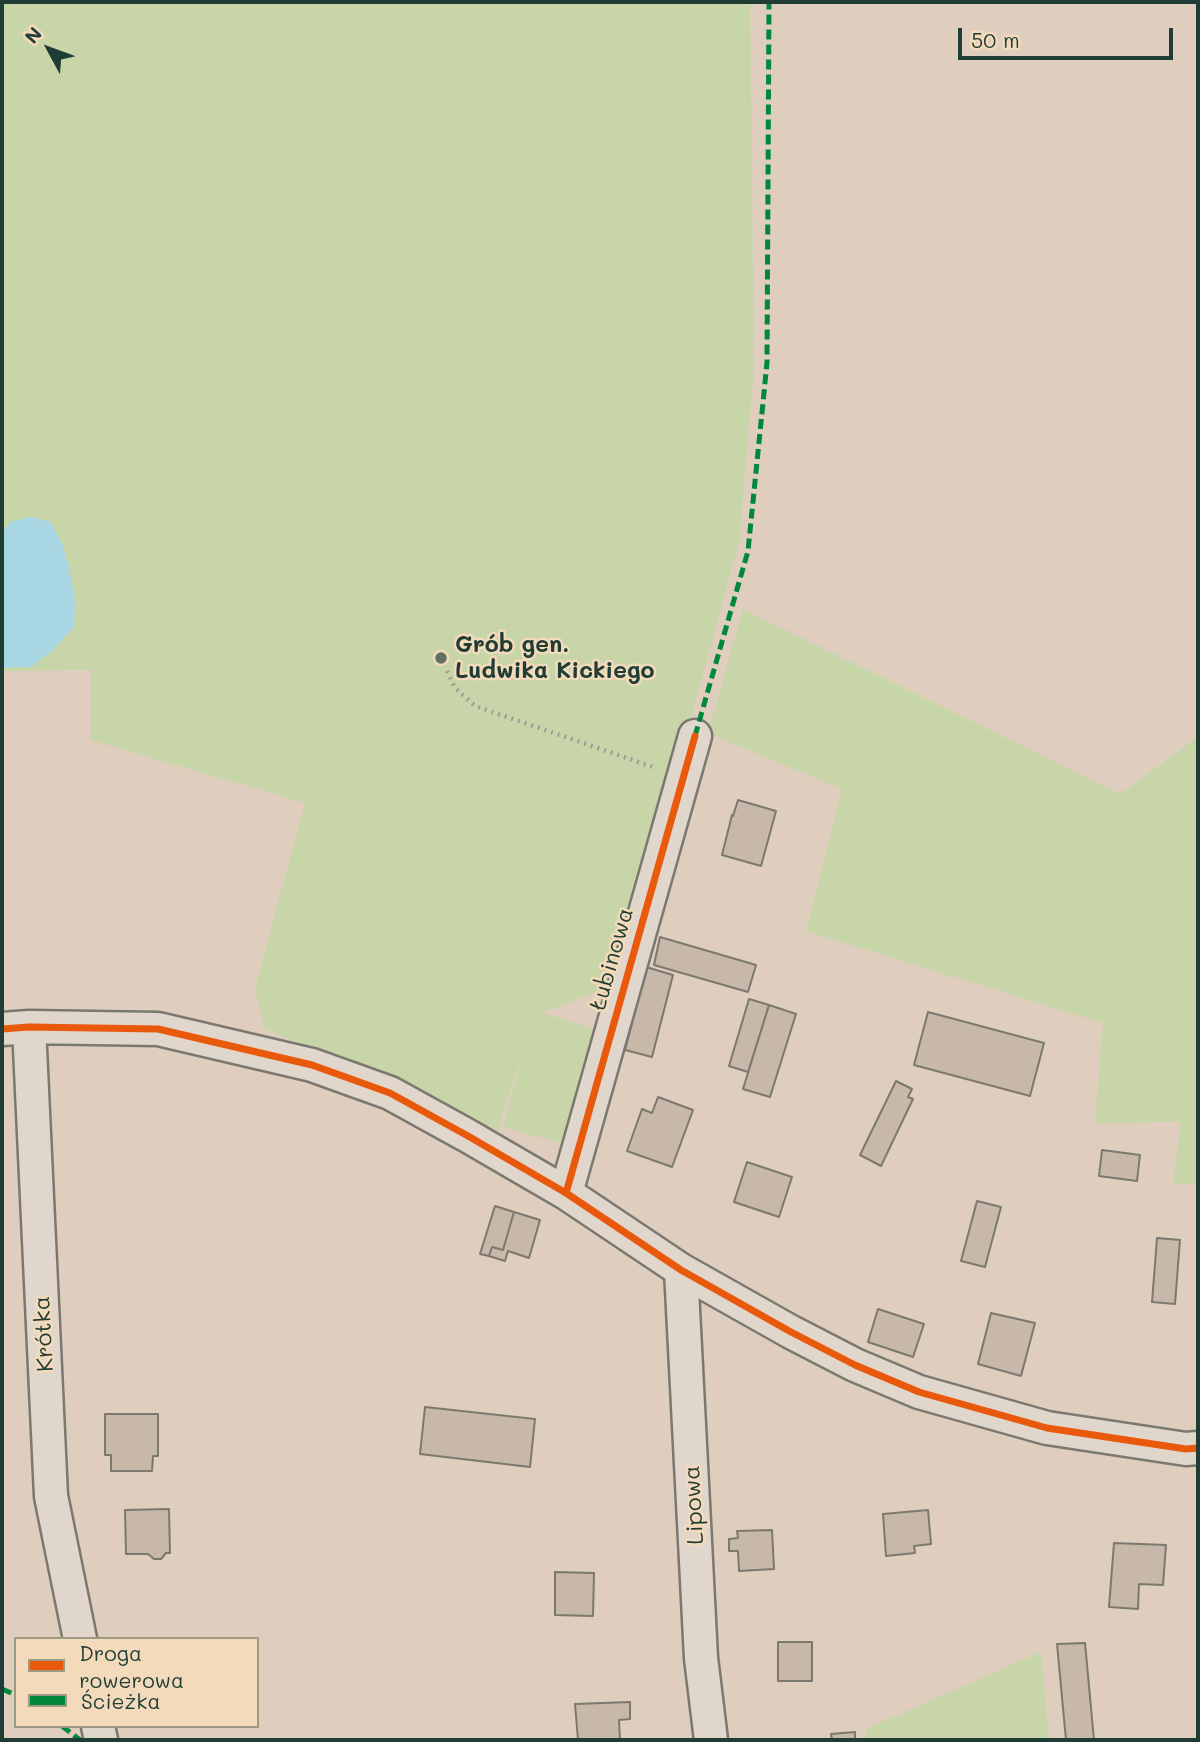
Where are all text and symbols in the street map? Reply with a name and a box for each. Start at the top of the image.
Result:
north arrow [14,14,84,84]
scale bar [962,14,1177,58]
text: N [19,21,47,49]
text: 50 m [971,26,1020,53]
place label: Grób gen. Ludwika Kickiego [455,631,655,685]
marker: Grób gen. Ludwika Kickiego [433,650,449,666]
street label: Łubinowa [584,905,640,1013]
street label: Krótka [28,1295,60,1373]
street label: Lipowa [678,1465,710,1545]
legend [14,1637,259,1728]
text: Droga rowerowa [79,1639,184,1693]
text: Ścieżka [81,1687,161,1714]

